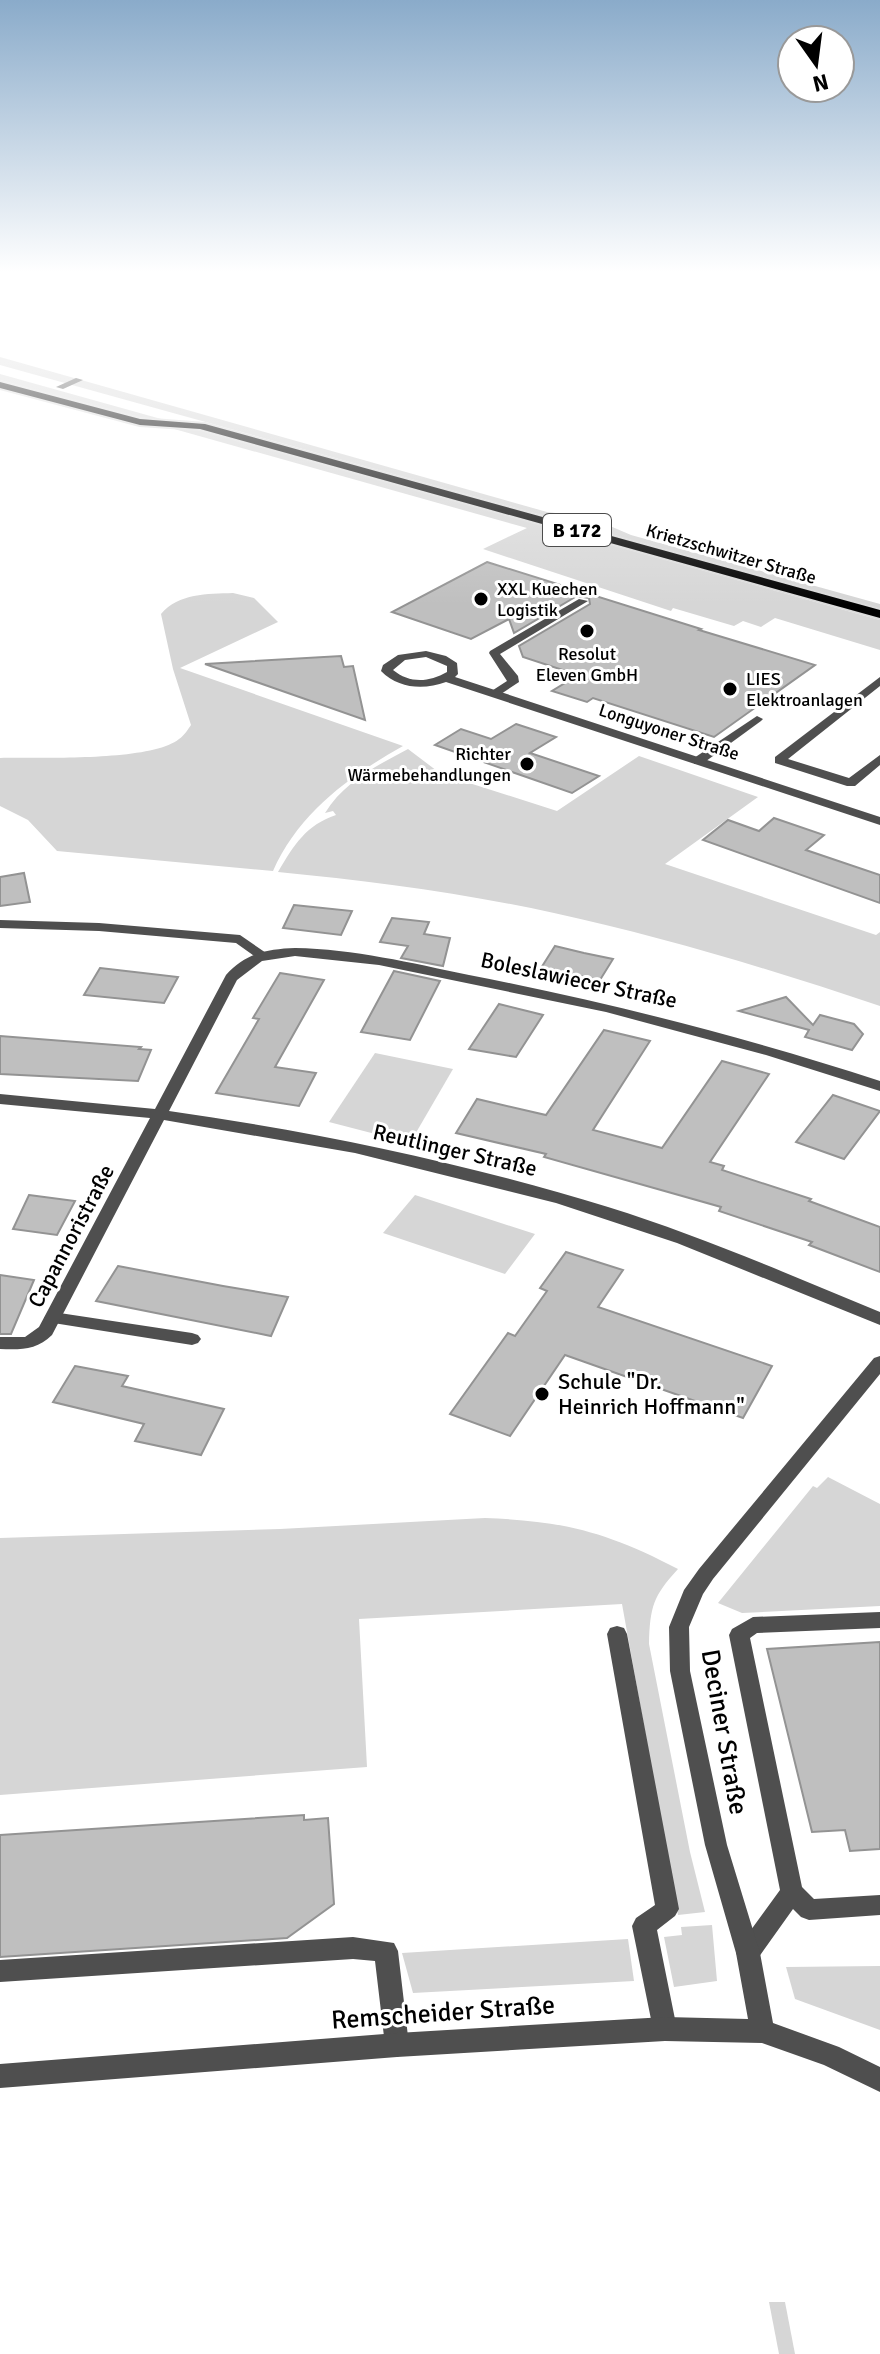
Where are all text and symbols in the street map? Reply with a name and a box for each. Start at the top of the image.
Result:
north arrow [776,24,856,104]
text: N [810,68,831,98]
road number: B 172 [543,514,611,546]
street label: Krietzschwitzer Straße [643,519,819,589]
place label: XXL Kuechen Logistik [497,578,598,621]
marker: XXL Kuechen Logistik [472,590,490,608]
marker: Resolut Eleven GmbH [578,622,596,640]
place label: Resolut Eleven GmbH [536,643,638,686]
place label: LIES Elektroanlagen [746,668,863,711]
marker: LIES Elektroanlagen [721,680,739,698]
street label: Longuyoner Straße [596,699,742,765]
place label: Richter Wärmebehandlungen [347,743,511,786]
marker: Richter Wärmebehandlungen [518,755,536,773]
street label: Boleslawiecer Straße [478,946,680,1014]
street label: Reutlinger Straße [370,1118,540,1182]
street label: Capannoristraße [22,1160,120,1312]
place label: Schule "Dr. Heinrich Hoffmann" [558,1368,745,1420]
marker: Schule "Dr. Heinrich Hoffmann" [533,1385,551,1403]
street label: Deciner Straße [694,1647,754,1817]
street label: Remscheider Straße [330,1989,556,2037]

